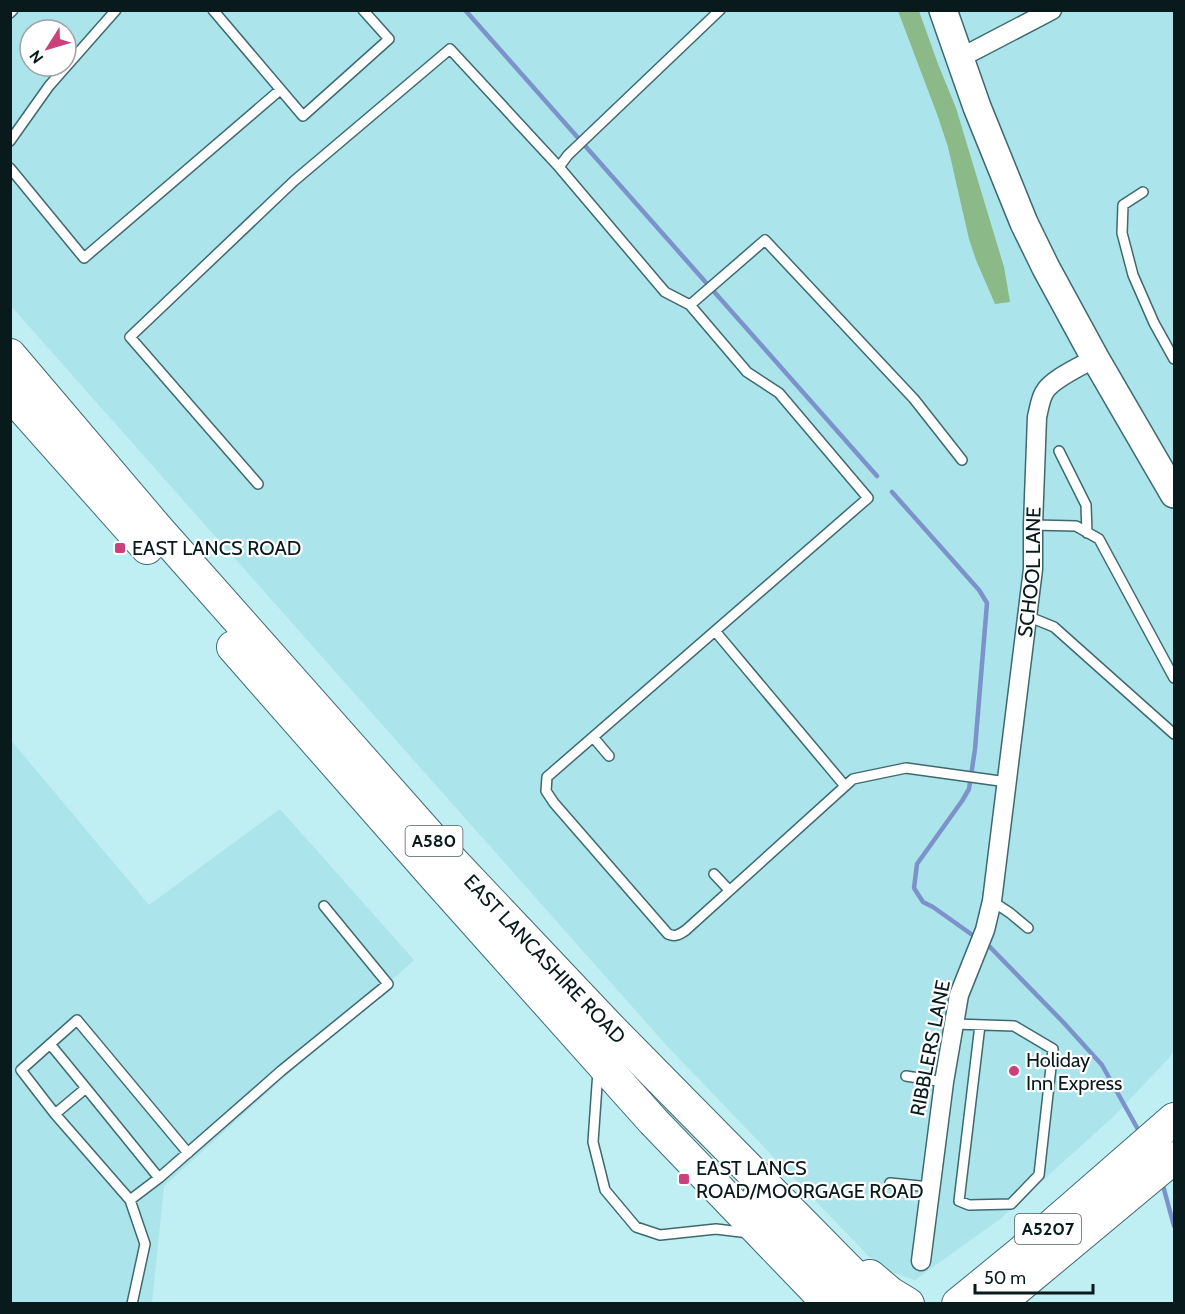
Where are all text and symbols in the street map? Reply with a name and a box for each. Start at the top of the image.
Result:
north arrow [18,18,78,78]
text: N [25,46,47,67]
street label: SCHOOL LANE [1013,506,1046,639]
place label: EAST LANCS ROAD [132,536,301,560]
marker: EAST LANCS ROAD [113,541,127,555]
road number: A580 [406,826,462,856]
street label: EAST LANCASHIRE ROAD [459,870,631,1049]
street label: RIBBLERS LANE [905,978,955,1118]
place label: Holiday Inn Express [1026,1048,1122,1095]
marker: Holiday Inn Express [1007,1064,1021,1078]
place label: EAST LANCS ROAD/MOORGAGE ROAD [696,1156,923,1203]
marker: EAST LANCS ROAD/MOORGAGE ROAD [677,1172,691,1186]
road number: A5207 [1015,1214,1081,1244]
scale bar [975,1257,1094,1295]
text: 50 m [984,1267,1026,1289]

